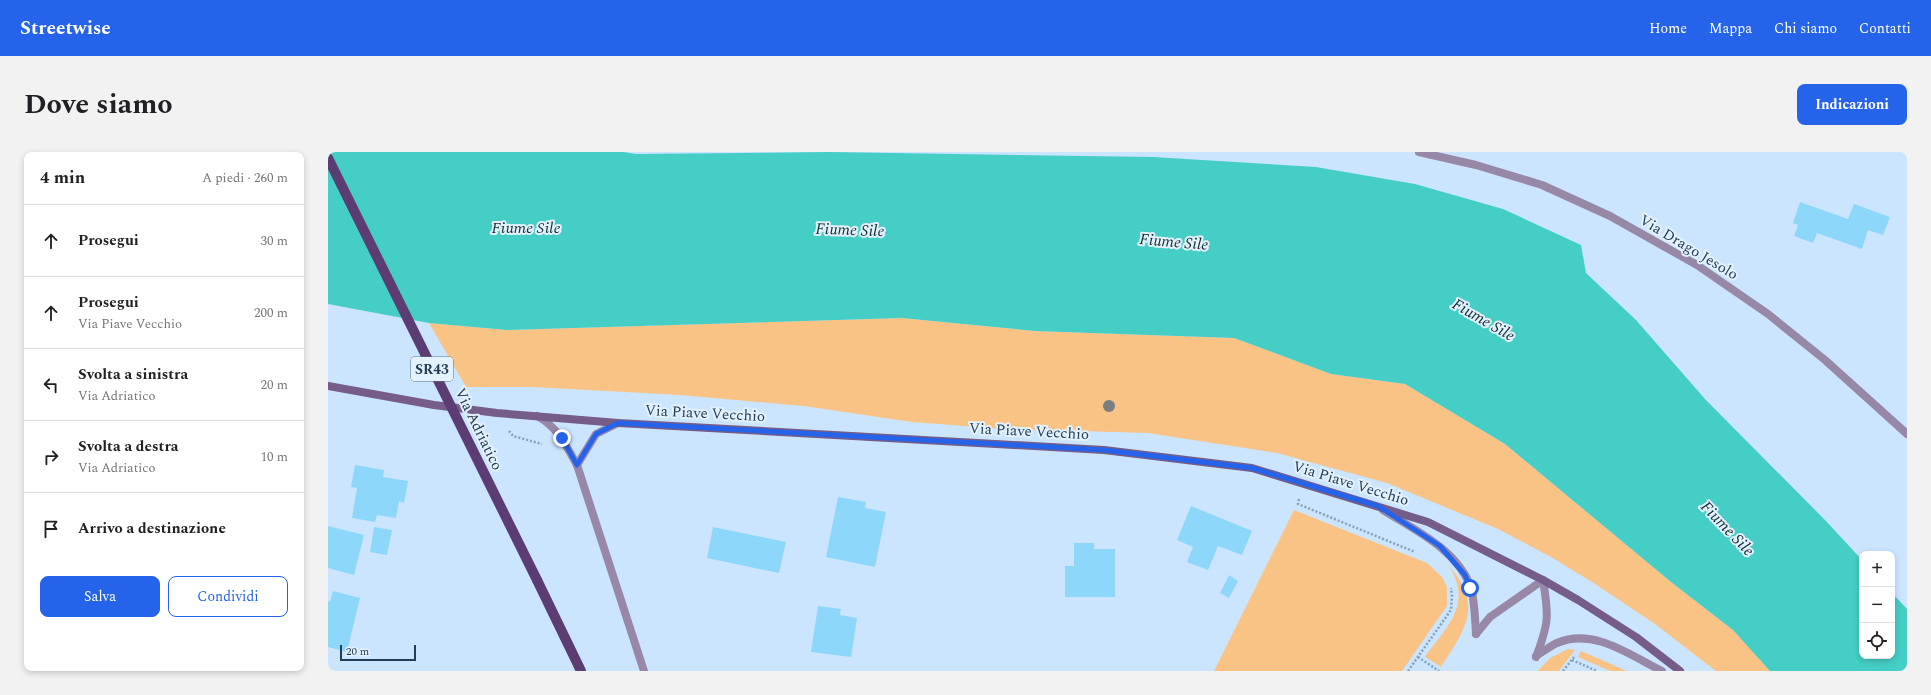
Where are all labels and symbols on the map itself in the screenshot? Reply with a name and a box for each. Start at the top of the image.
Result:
street label: Via Drago Jesolo [1635,209,1743,286]
water label: Fiume Sile [491,216,561,240]
water label: Fiume Sile [815,217,885,243]
water label: Fiume Sile [1138,227,1209,257]
water label: Fiume Sile [1448,292,1519,348]
road number: SR43 [411,357,453,381]
street label: Via Adriatico [449,384,509,474]
street label: Via Piave Vecchio [644,399,766,428]
street label: Via Piave Vecchio [968,417,1090,446]
route end [553,429,571,447]
street label: Via Piave Vecchio [1290,455,1412,512]
water label: Fiume Sile [1695,496,1760,562]
route start [1461,579,1479,597]
scale bar [340,643,416,662]

